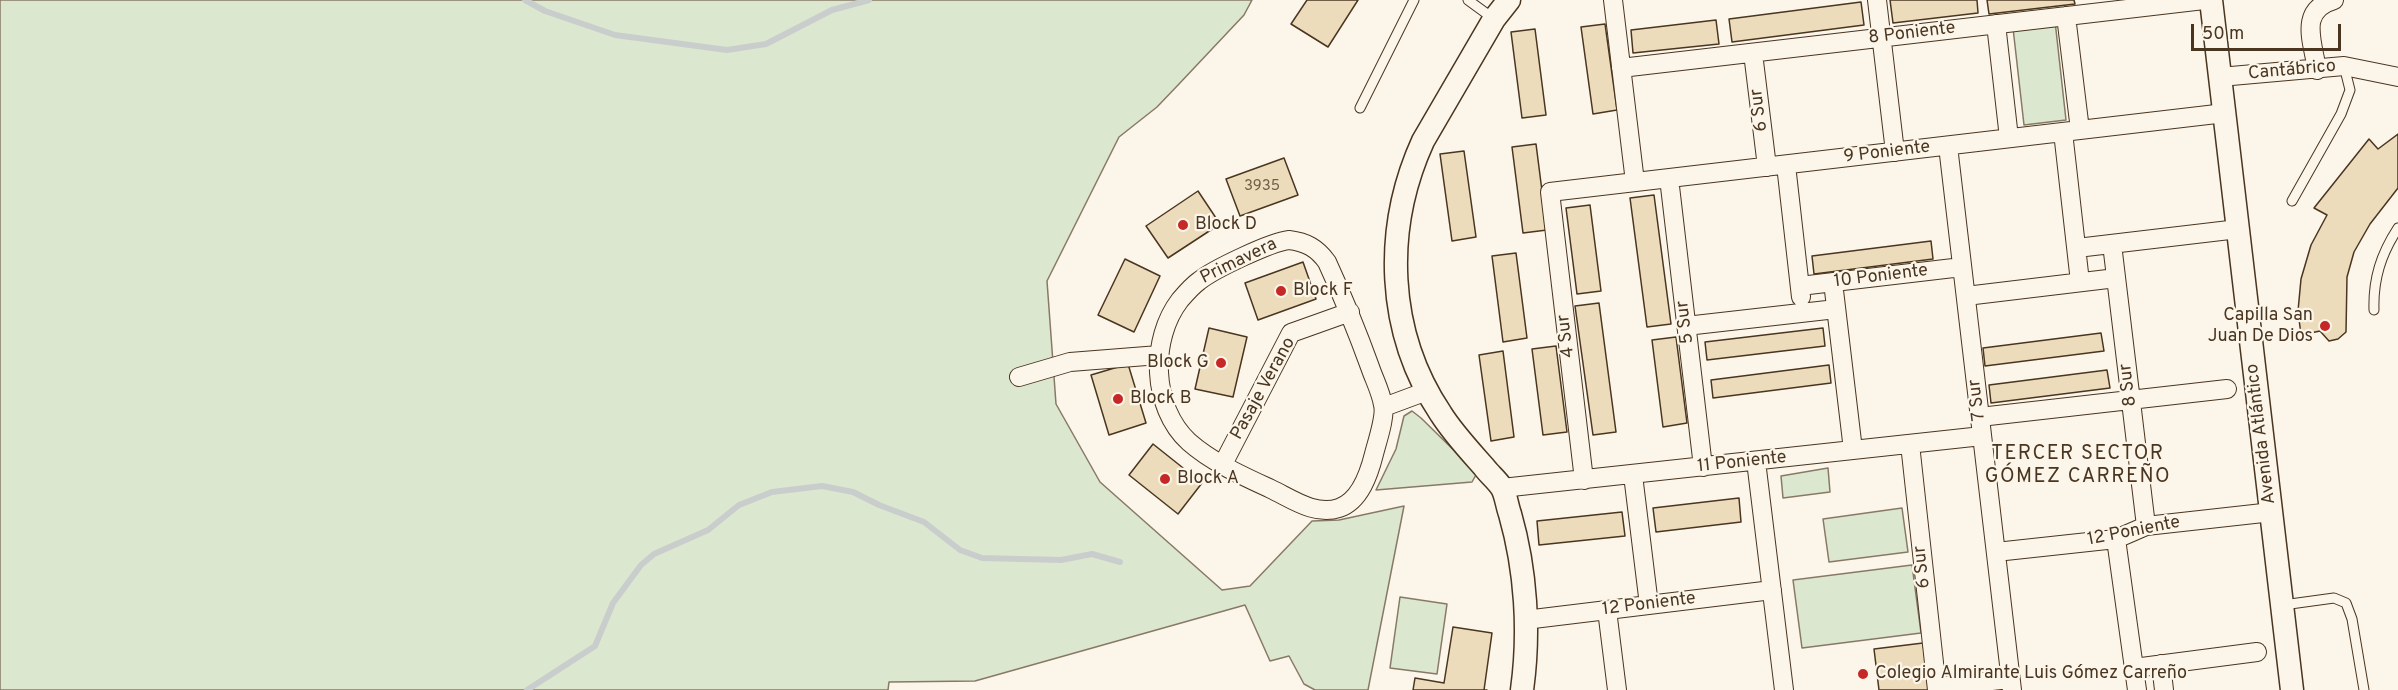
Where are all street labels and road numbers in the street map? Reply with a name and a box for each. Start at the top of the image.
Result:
street label: 8 Poniente [1867,18,1957,50]
street label: Cantábrico [2247,56,2337,86]
street label: 6 Sur [1747,87,1773,133]
street label: 9 Poniente [1842,137,1932,169]
street label: Primavera [1197,234,1281,290]
street label: 10 Poniente [1833,261,1929,293]
street label: 5 Sur [1673,299,1699,345]
street label: 4 Sur [1554,313,1580,359]
street label: Pasaje Verano [1227,334,1301,444]
street label: 8 Sur [2116,362,2142,408]
street label: Avenida Atlántico [2243,362,2281,506]
street label: 7 Sur [1965,378,1991,422]
street label: 11 Poniente [1696,448,1788,478]
street label: 12 Poniente [2086,512,2182,552]
street label: 6 Sur [1910,544,1936,590]
street label: 12 Poniente [1601,589,1697,621]

